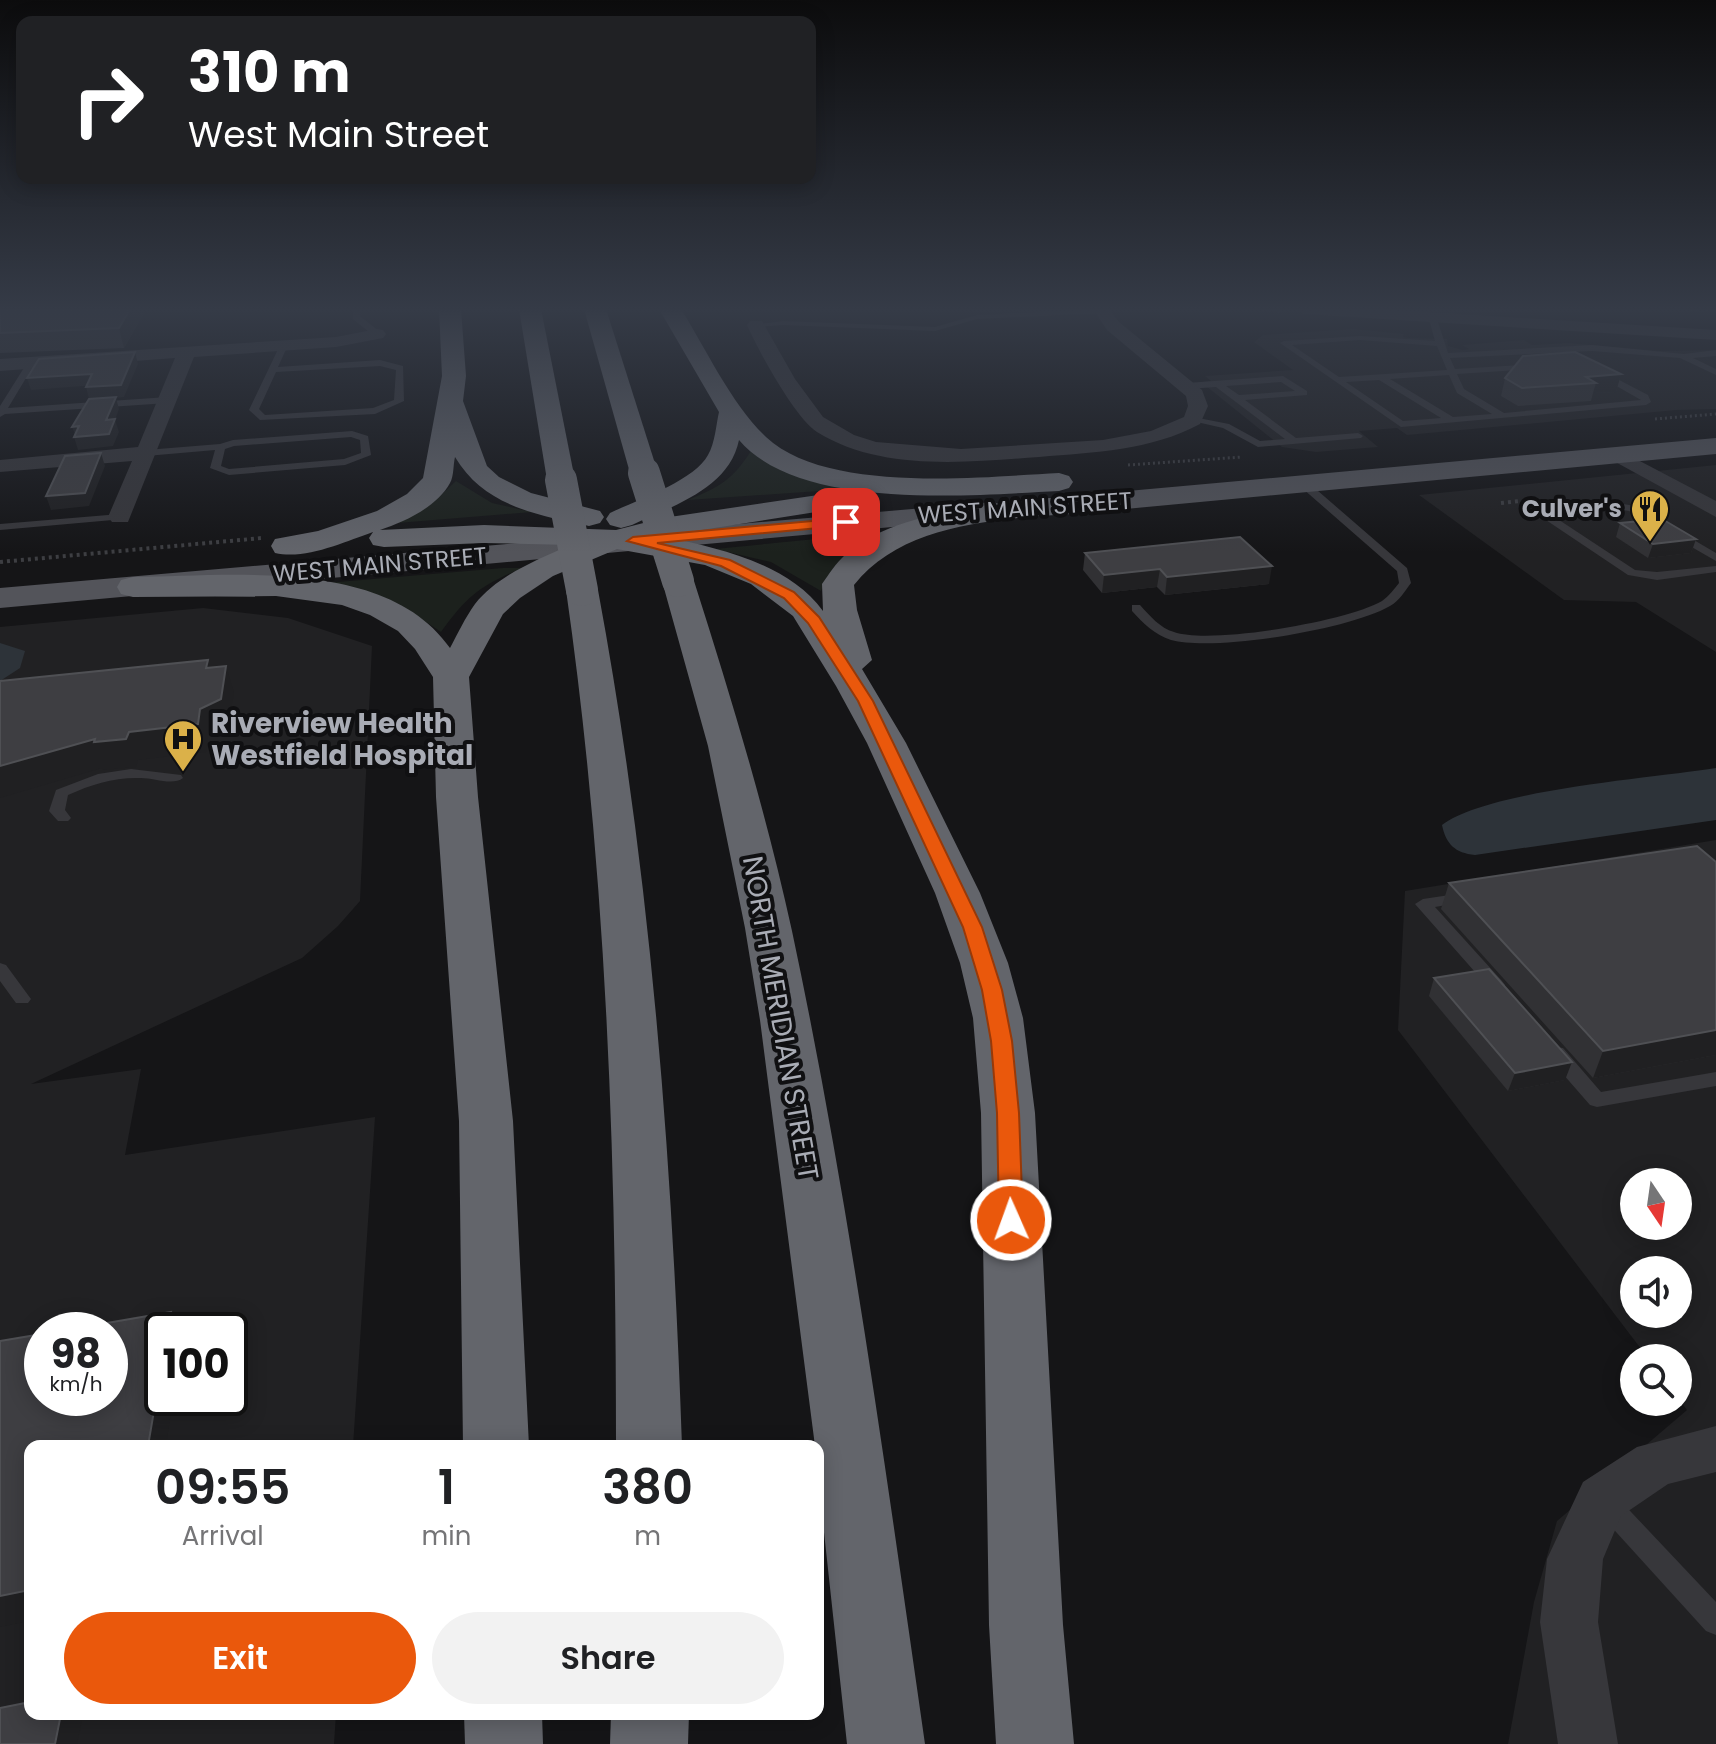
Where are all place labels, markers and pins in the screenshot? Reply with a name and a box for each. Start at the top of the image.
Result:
pin [812,488,880,556]
restaurant icon: Culver's [1629,488,1671,543]
place label: Culver's [1522,492,1622,525]
place label: Riverview Health Westfield Hospital [211,704,473,775]
hospital icon: Riverview Health Westfield Hospital [162,718,204,773]

